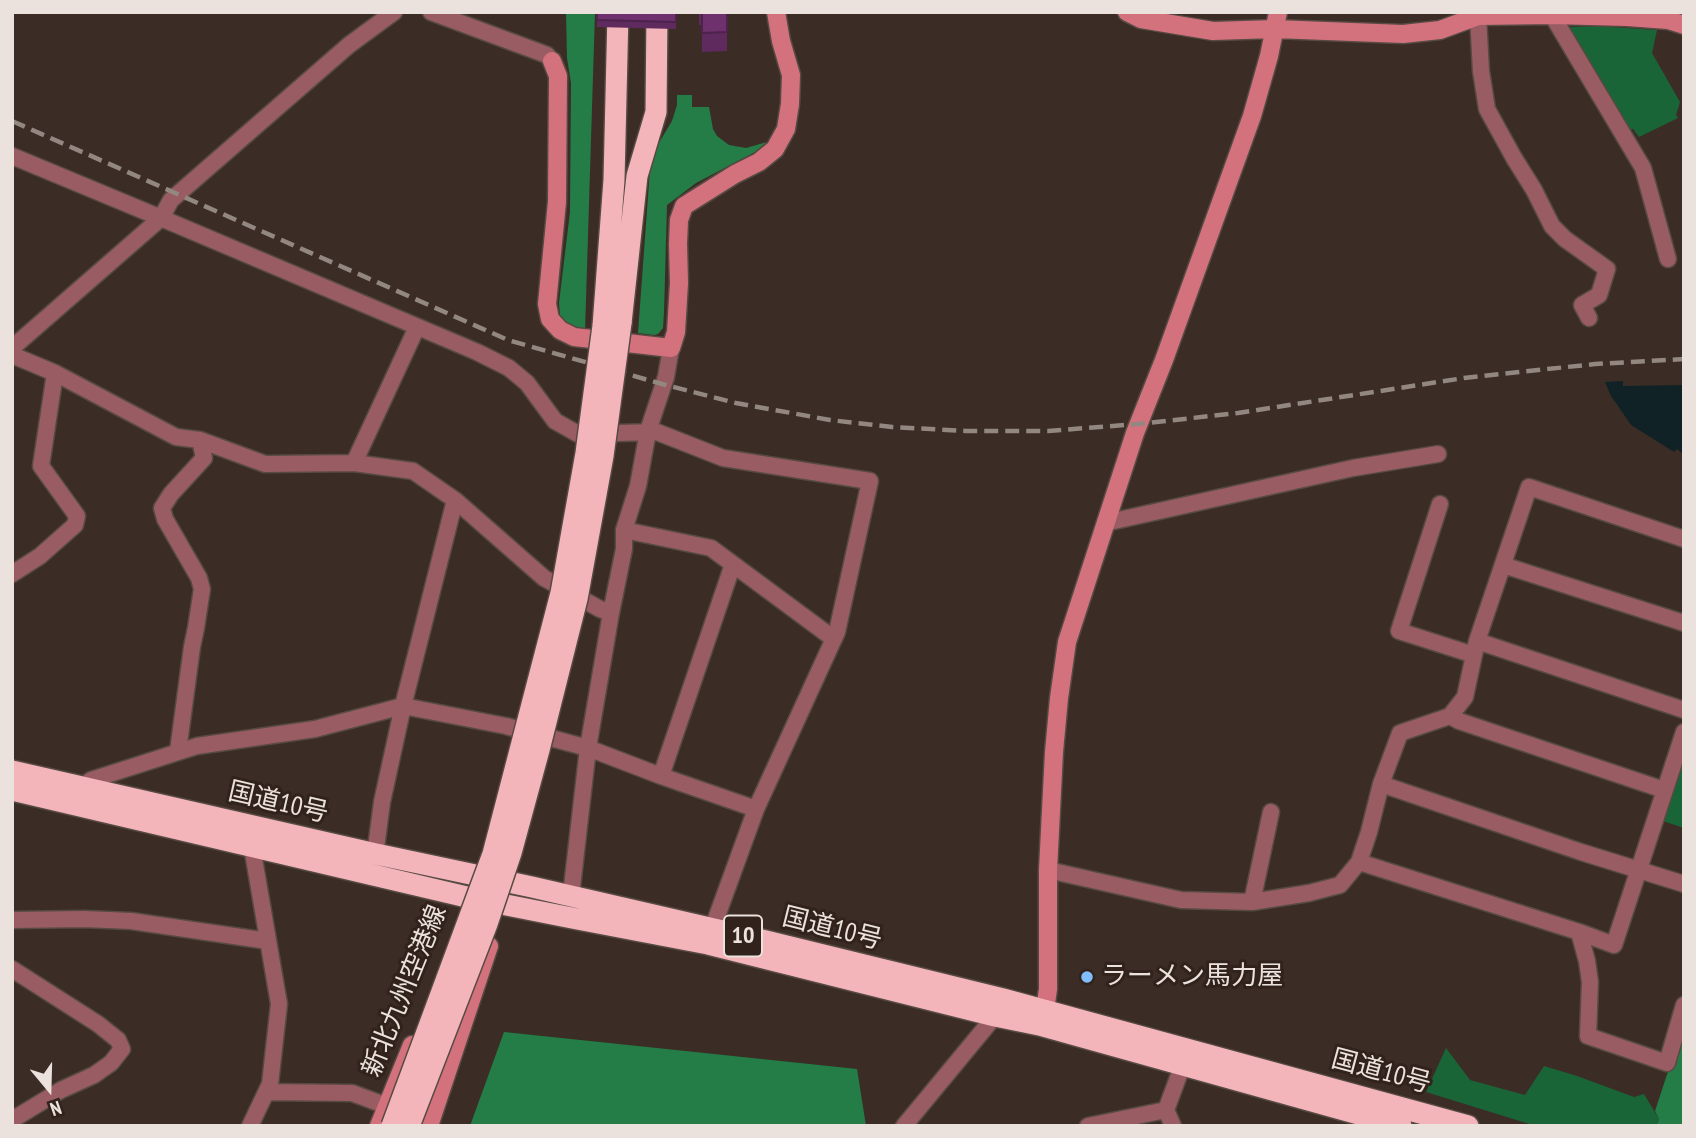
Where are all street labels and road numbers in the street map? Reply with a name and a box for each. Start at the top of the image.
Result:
street label: 国道10号 [225,776,331,830]
street label: 新北九州空港線 [356,901,454,1081]
street label: 国道10号 [779,902,885,956]
road number: 10 [724,916,762,956]
street label: 国道10号 [1328,1044,1434,1100]

